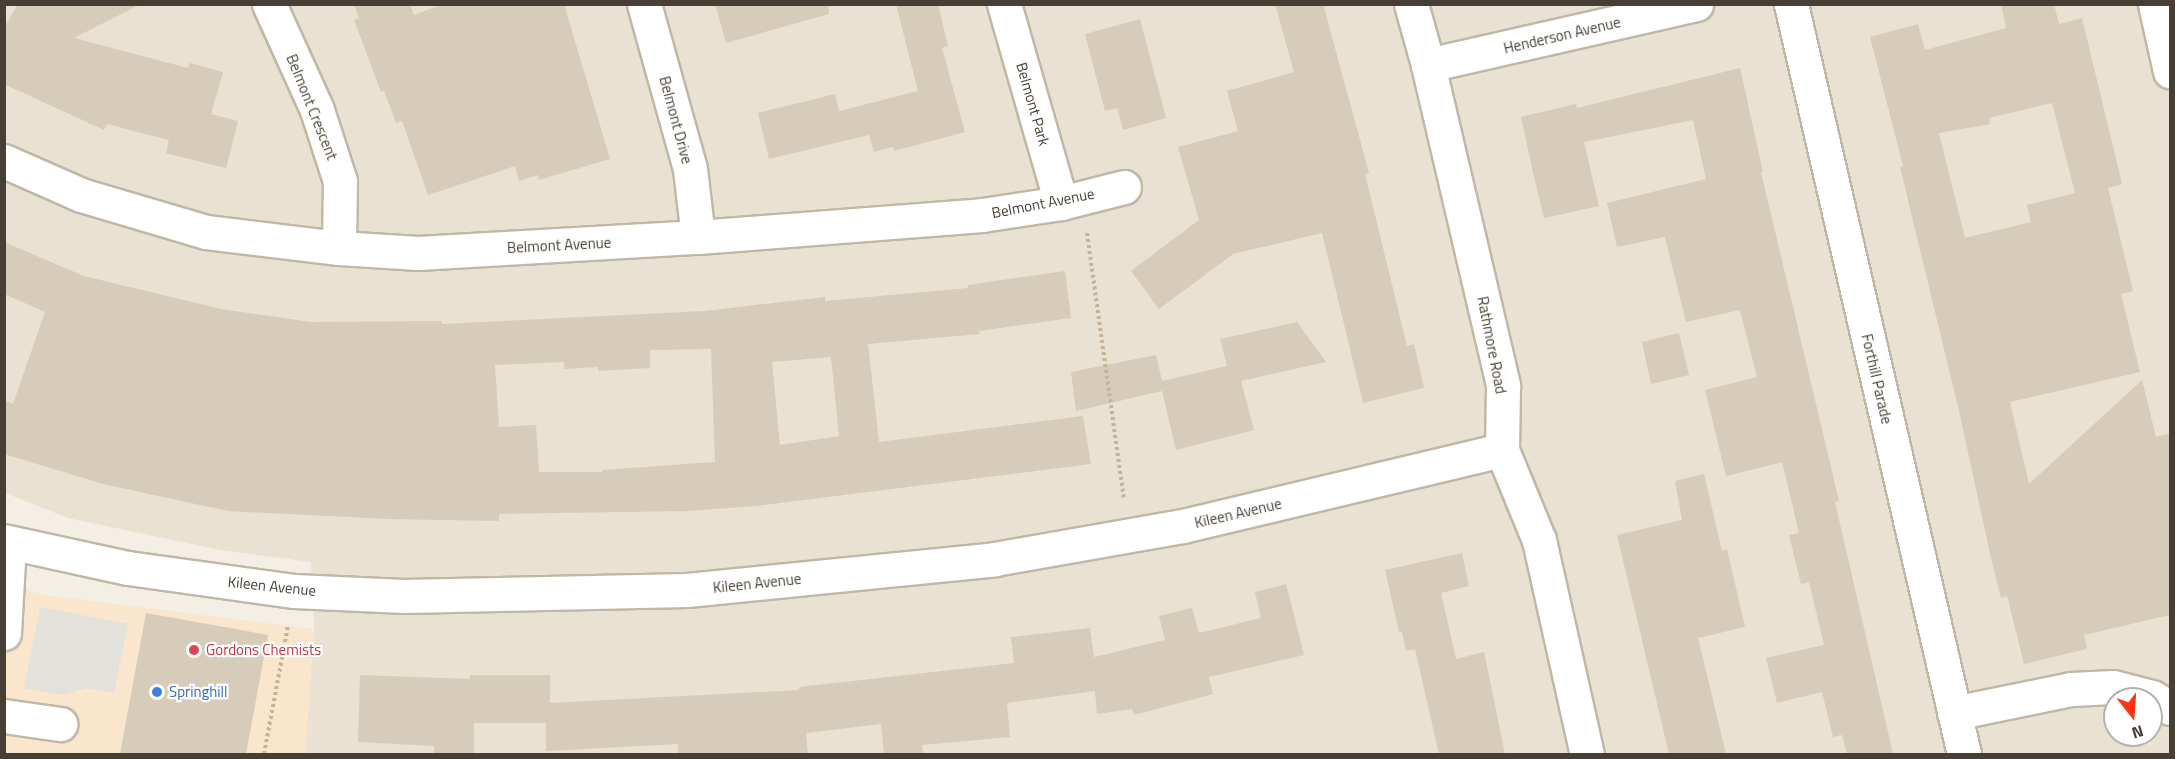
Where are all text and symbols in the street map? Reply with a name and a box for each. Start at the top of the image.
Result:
street label: Henderson Avenue [1502,13,1622,57]
street label: Belmont Crescent [283,52,341,162]
street label: Belmont Park [1012,60,1054,148]
street label: Belmont Drive [656,74,696,166]
street label: Belmont Avenue [990,184,1096,222]
street label: Belmont Avenue [506,233,612,257]
street label: Rathmore Road [1474,295,1510,395]
street label: Forthill Parade [1858,332,1896,426]
street label: Kileen Avenue [1193,494,1283,532]
street label: Kileen Avenue [712,569,802,597]
street label: Kileen Avenue [227,572,317,600]
place label: Gordons Chemists [206,641,321,659]
marker: Gordons Chemists [187,643,201,657]
place label: Springhill [169,683,228,701]
marker: Springhill [150,685,164,699]
north arrow [2103,687,2163,747]
text: N [2129,719,2146,745]

